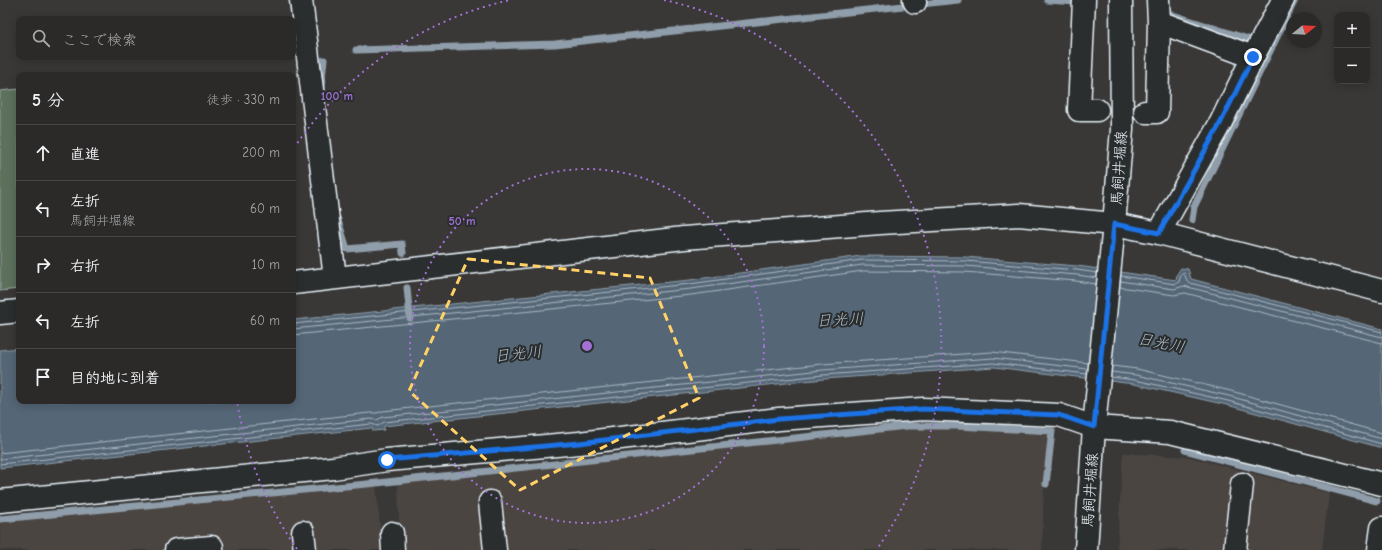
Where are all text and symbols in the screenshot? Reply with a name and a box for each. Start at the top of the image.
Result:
north arrow [1286,12,1322,48]
map controls [1334,12,1370,84]
button: + [1334,12,1370,48]
search box [16,16,296,60]
icon: search [30,27,52,49]
text: ここで検索 [62,31,137,49]
route end [1244,48,1262,66]
button: − [1334,48,1370,84]
text: 100 m [321,89,353,103]
text: 5 分 [32,91,64,110]
text: 徒歩 · 330 m [207,92,280,107]
street label: 馬飼井堀線 [1107,130,1131,206]
icon: ahead [32,142,54,164]
text: 直進 [70,145,100,163]
text: 200 m [242,145,280,160]
text: 左折 [70,192,100,210]
icon: left [32,198,54,220]
text: 60 m [250,201,280,216]
text: 馬飼井堀線 [70,213,135,228]
text: 50 m [448,214,476,228]
icon: right [32,254,54,276]
text: 右折 [70,257,100,275]
text: 10 m [252,257,280,272]
icon: left [32,310,54,332]
water label: 日光川 [816,310,864,330]
text: 左折 [70,313,100,331]
text: 60 m [250,313,280,328]
water label: 日光川 [1136,330,1186,356]
centre of rings [580,339,594,353]
water label: 日光川 [493,343,543,365]
icon: arrive [32,366,54,388]
text: 目的地に到着 [70,369,160,387]
route start [378,451,396,469]
street label: 馬飼井堀線 [1078,452,1102,528]

